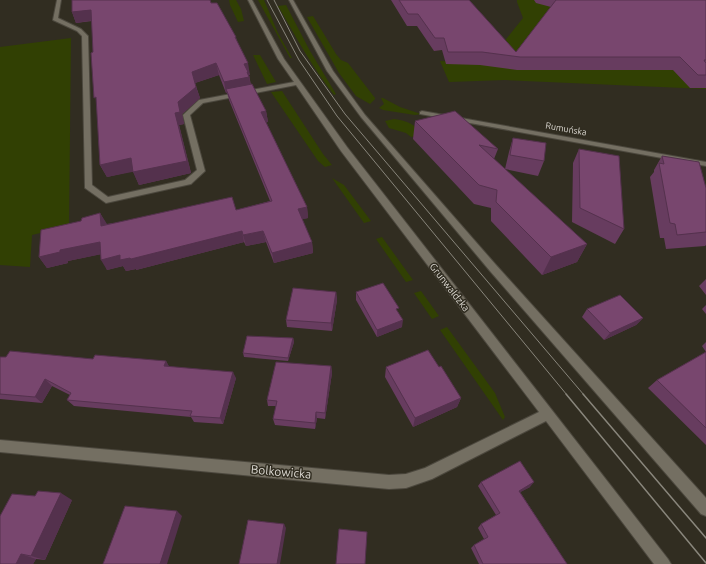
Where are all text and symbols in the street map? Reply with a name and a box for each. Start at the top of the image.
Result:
street label: Rumuńska [545,120,587,138]
street label: Grunwaldzka [427,261,472,314]
street label: Bolkowicka [250,462,312,481]

